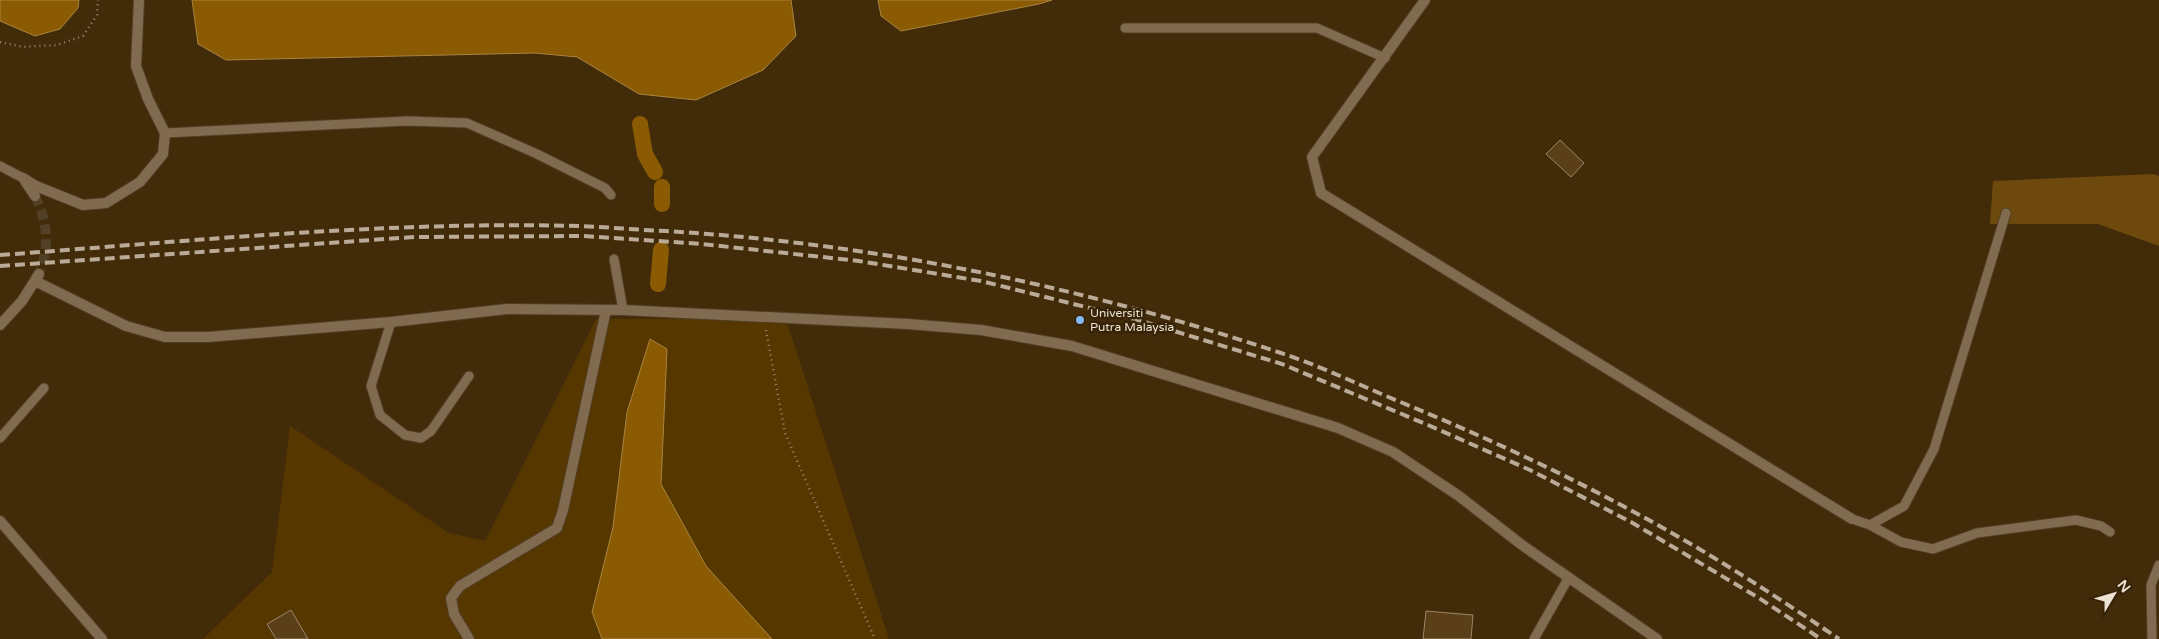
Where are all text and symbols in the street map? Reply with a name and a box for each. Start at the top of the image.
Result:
place label: Universiti Putra Malaysia [1090,306,1174,334]
marker: Universiti Putra Malaysia [1074,314,1086,326]
north arrow [2089,569,2139,619]
text: N [2114,577,2134,596]

